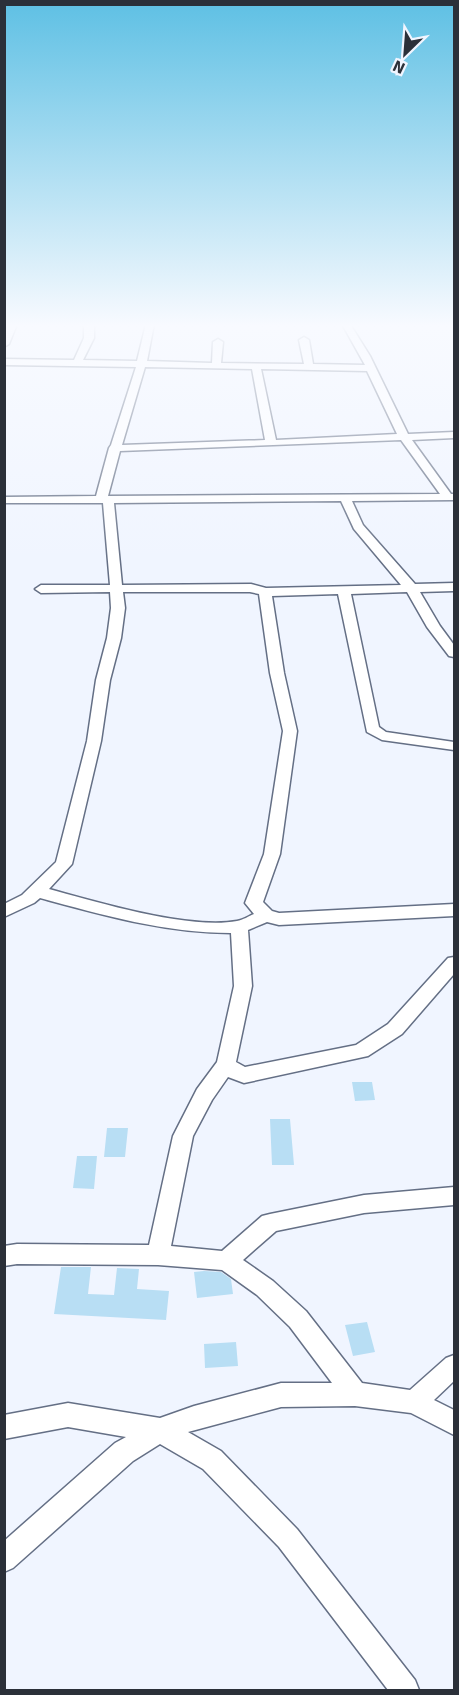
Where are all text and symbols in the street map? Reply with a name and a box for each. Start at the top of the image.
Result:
north arrow [375,24,435,84]
text: N [390,55,408,78]

